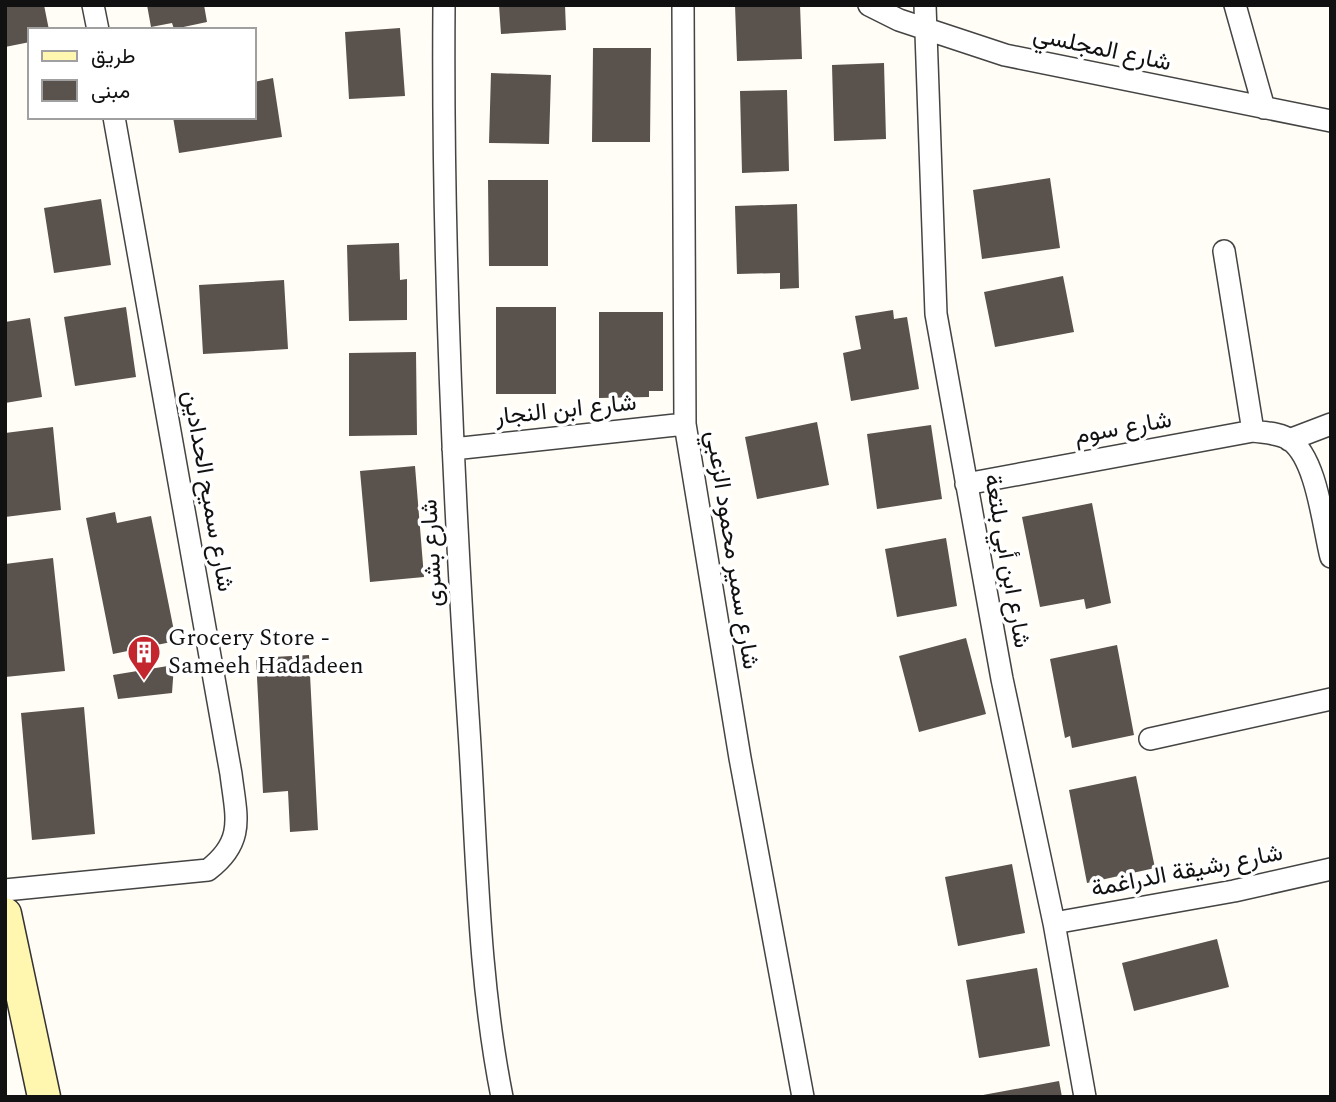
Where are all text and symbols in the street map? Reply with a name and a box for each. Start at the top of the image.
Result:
street label: شارع المجلسي [1030,17,1174,81]
legend [28,28,256,119]
text: طريق [91,41,136,73]
text: مبنى [91,76,130,108]
street label: شارع ابن النجار [493,385,638,435]
street label: شارع سميح الحدادين [173,388,243,594]
street label: شارع سوم [1072,402,1174,454]
street label: شارع سمير محمود الزعبي [695,428,769,672]
street label: شارع ابن أبي بلتعة [974,471,1040,651]
street label: شارع بشرى [411,498,453,608]
place label: Grocery Store - Sameeh Hadadeen [168,620,364,684]
building icon: Grocery Store - Sameeh Hadadeen [125,633,163,682]
street label: شارع رشيقة الدراغمة [1088,835,1286,907]

